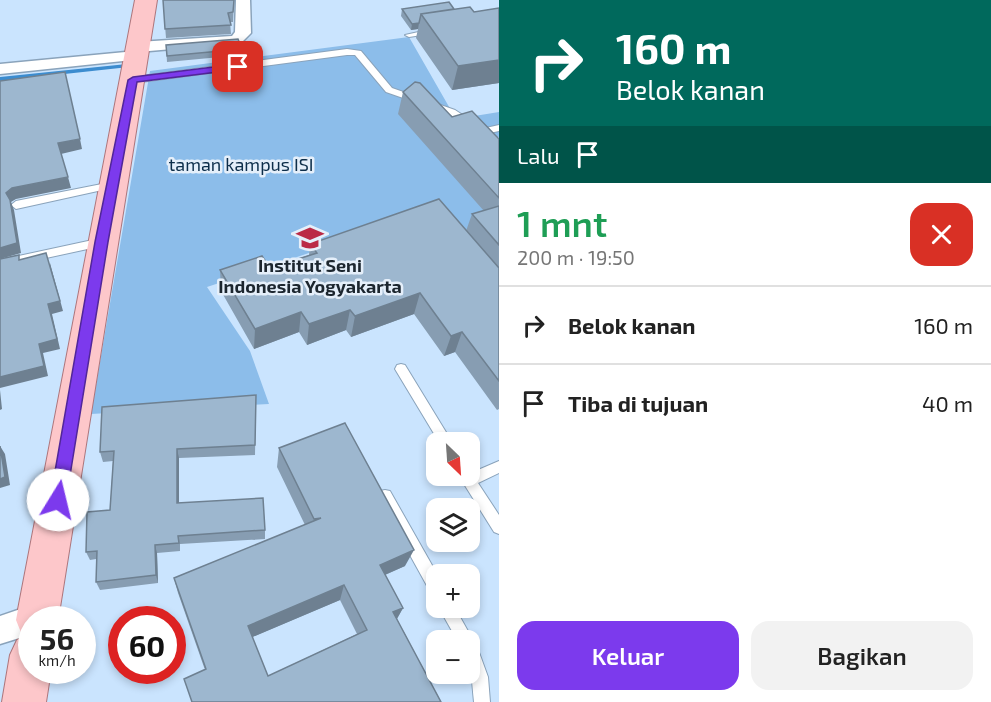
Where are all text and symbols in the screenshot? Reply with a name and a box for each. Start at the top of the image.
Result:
text: 160 m [616,22,732,72]
icon: right [517,24,595,102]
pin [212,41,263,92]
icon: arrive [221,50,254,83]
text: Belok kanan [616,73,765,105]
icon: arrive [571,138,604,171]
text: Lalu [517,142,559,168]
park label: taman kampus ISI [168,153,314,175]
text: 1 mnt [517,201,607,244]
button: close [910,203,973,266]
school or university icon: Institut Seni Indonesia Yogyakarta [295,223,325,253]
text: 200 m · 19:50 [517,245,635,269]
place label: Institut Seni Indonesia Yogyakarta [218,254,402,297]
icon: right [517,309,550,342]
text: Belok kanan [568,312,695,338]
text: 160 m [914,312,973,338]
icon: arrive [517,387,550,420]
text: Tiba di tujuan [568,390,708,416]
text: 40 m [922,390,973,416]
north arrow [426,432,480,486]
map controls [426,432,480,684]
position arrow [26,468,90,532]
button: layers [426,498,480,552]
button: + [426,564,480,618]
speed limit sign: 60 [108,606,186,684]
text: 56 [40,620,74,656]
button: Keluar [517,621,739,690]
button: Bagikan [751,621,973,690]
button: − [426,630,480,684]
text: km/h [38,651,76,669]

